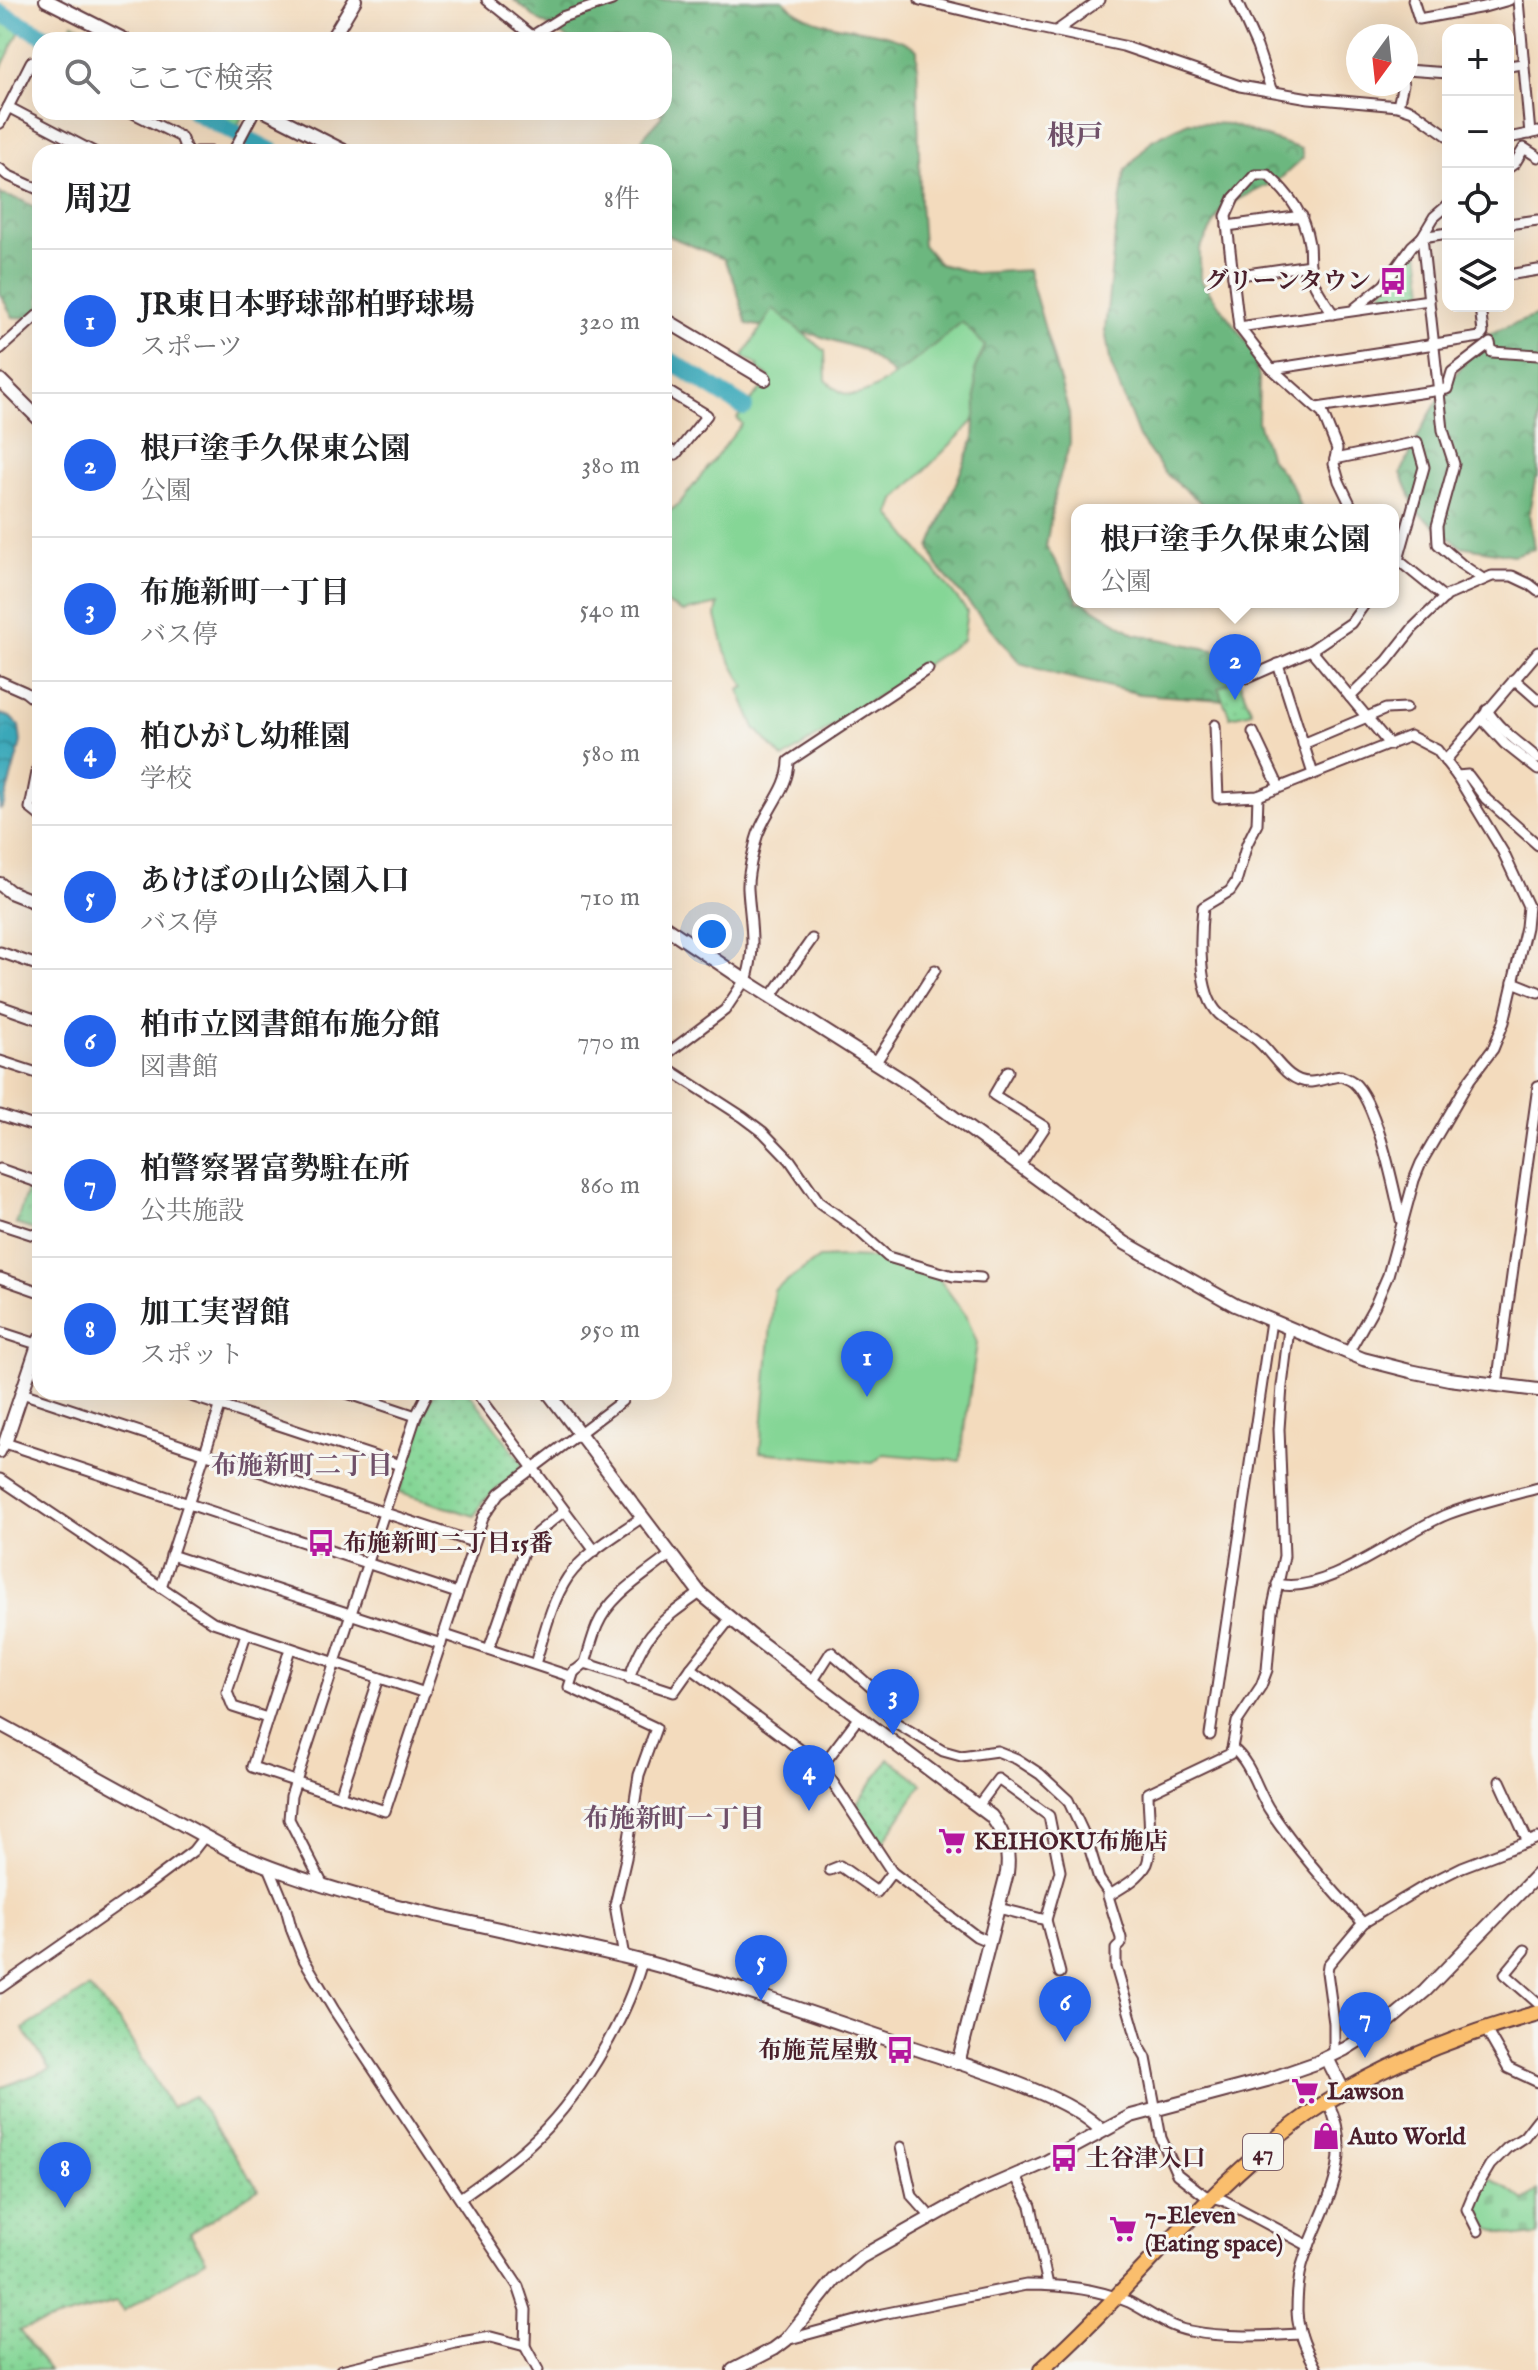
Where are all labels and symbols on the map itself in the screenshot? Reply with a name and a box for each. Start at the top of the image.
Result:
north arrow [1346,24,1418,96]
district label: 根戸 [1047,120,1103,155]
bus stop icon: グリーンタウン [1378,266,1408,296]
place label: グリーンタウン [1204,267,1371,298]
pin: 2 [1209,634,1261,700]
your location [692,914,732,954]
pin: 1 [841,1331,893,1397]
district label: 布施新町二丁目 [211,1450,393,1483]
bus stop icon: 布施新町二丁目15番 [306,1528,336,1558]
place label: 布施新町二丁目15番 [343,1529,553,1560]
pin: 3 [867,1669,919,1735]
pin: 4 [783,1745,835,1811]
district label: 布施新町一丁目 [583,1803,765,1836]
supermarket icon: KEIHOKU布施店 [937,1826,967,1856]
place label: KEIHOKU布施店 [974,1827,1168,1858]
pin: 5 [735,1935,787,2001]
pin: 6 [1039,1976,1091,2042]
pin: 7 [1339,1992,1391,2058]
bus stop icon: 布施荒屋敷 [885,2035,915,2065]
place label: 布施荒屋敷 [758,2036,878,2067]
supermarket icon: Lawson [1290,2076,1320,2106]
place label: Lawson [1327,2077,1404,2108]
shop icon: Auto World [1311,2121,1341,2151]
place label: Auto World [1347,2122,1467,2153]
road number: 47 [1243,2134,1283,2170]
pin: 8 [39,2142,91,2208]
bus stop icon: 土谷津入口 [1049,2143,1079,2173]
place label: 土谷津入口 [1086,2144,1206,2175]
place label: 7-Eleven (Eating space) [1145,2201,1283,2260]
supermarket icon: 7-Eleven (Eating space) [1108,2214,1138,2244]

